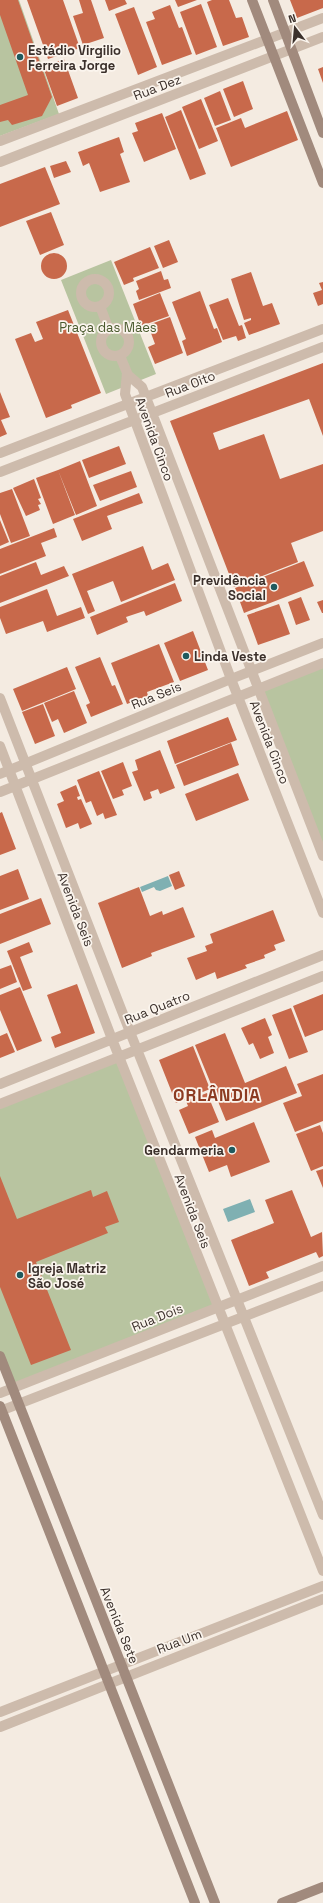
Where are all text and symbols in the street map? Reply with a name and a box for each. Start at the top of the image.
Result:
north arrow [275,8,315,48]
text: N [287,11,298,26]
place label: Estádio Virgilio Ferreira Jorge [28,42,121,74]
marker: Estádio Virgilio Ferreira Jorge [15,52,25,62]
street label: Rua Dez [131,71,184,104]
park label: Praça das Mães [59,319,157,336]
street label: Rua Oito [163,367,218,402]
street label: Avenida Cinco [131,395,178,483]
place label: Previdência Social [193,572,266,604]
marker: Previdência Social [269,582,279,592]
place label: Linda Veste [194,648,267,665]
marker: Linda Veste [181,651,191,661]
street label: Rua Seis [129,678,184,713]
street label: Avenida Cinco [246,698,293,786]
street label: Avenida Seis [54,870,98,949]
street label: Rua Quatro [122,987,193,1028]
district label: ORLÂNDIA [173,1084,261,1106]
place label: Gendarmeria [144,1142,224,1159]
marker: Gendarmeria [227,1145,237,1155]
street label: Avenida Seis [171,1172,215,1251]
place label: Igreja Matriz São José [28,1260,106,1292]
marker: Igreja Matriz São José [15,1270,25,1280]
street label: Rua Dois [129,1299,185,1335]
street label: Avenida Sete [96,1584,143,1666]
street label: Rua Um [154,1625,204,1658]

